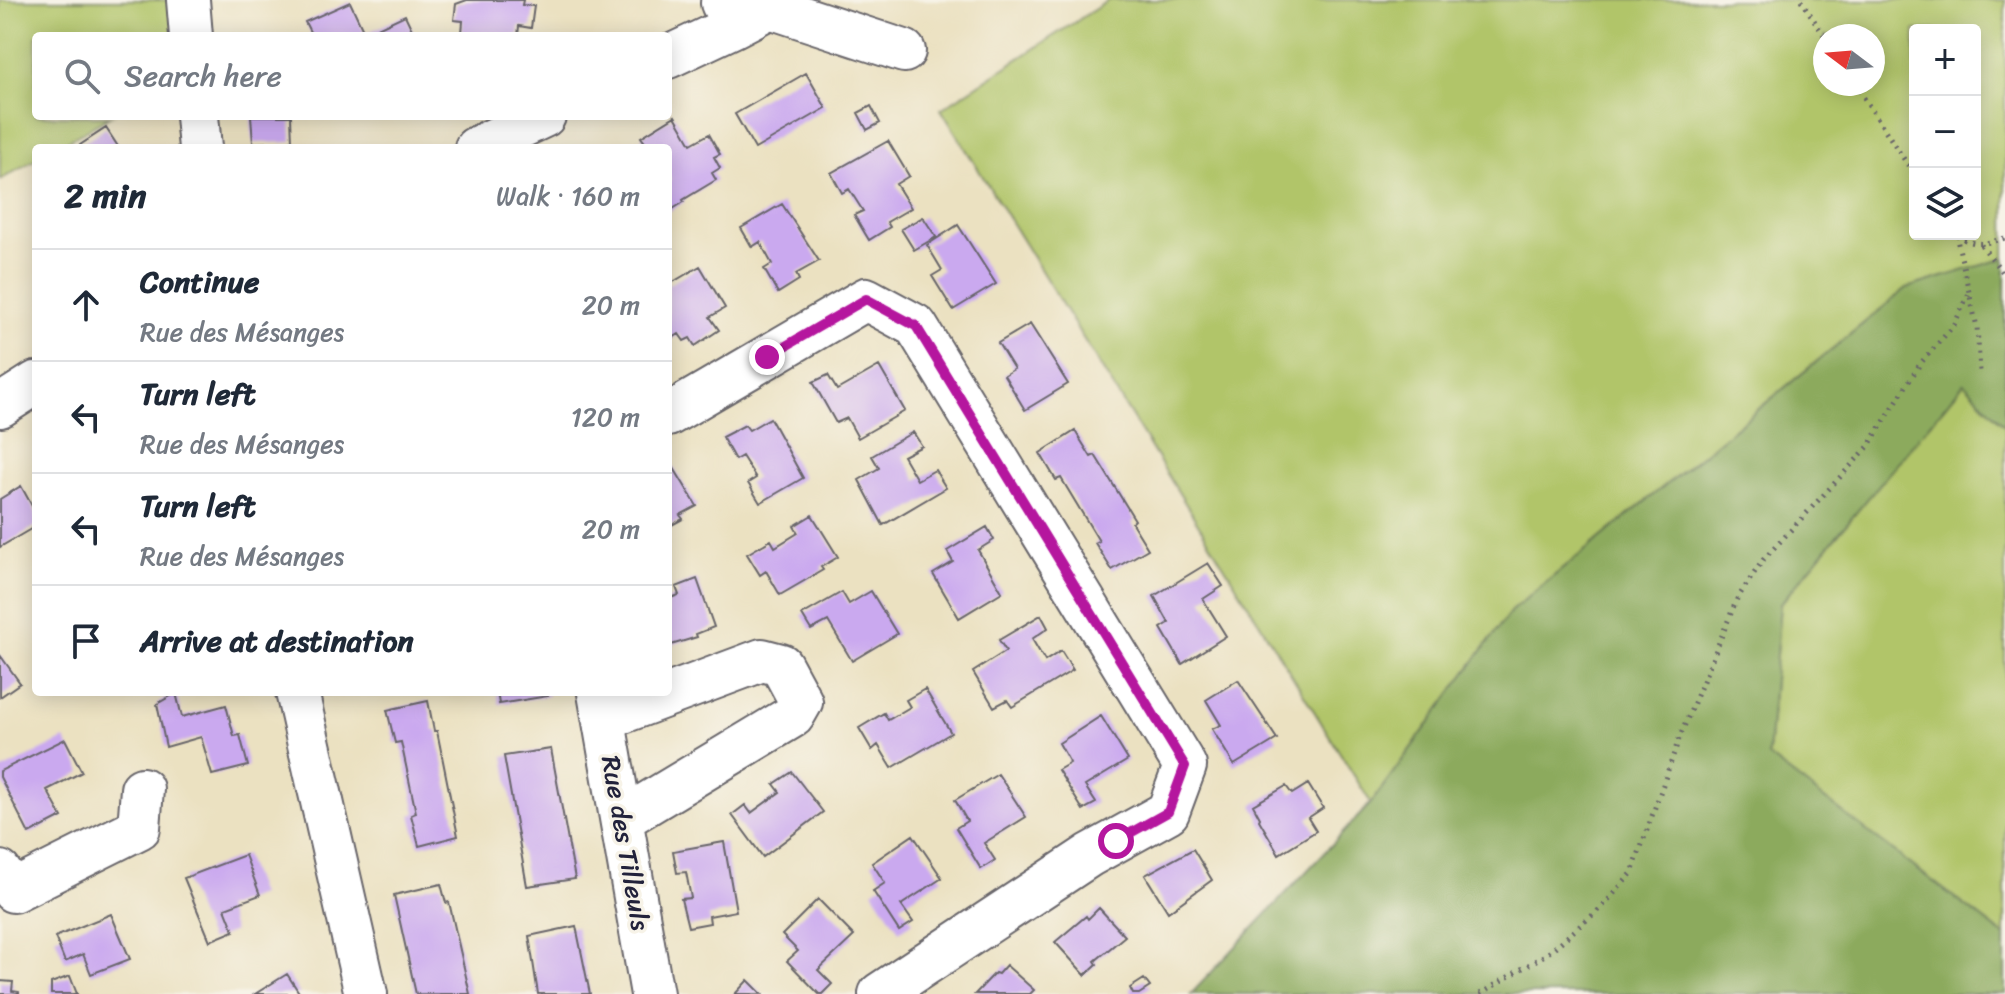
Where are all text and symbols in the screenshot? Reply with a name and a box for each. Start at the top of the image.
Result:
north arrow [1813,24,1885,96]
map controls [1909,24,1981,240]
button: + [1909,24,1981,96]
search box [32,32,672,120]
text: Search here [124,49,282,103]
icon: search [60,54,104,98]
button: − [1909,96,1981,168]
text: 2 min [64,166,146,226]
button: layers [1909,168,1981,240]
text: Walk · 160 m [496,173,640,219]
text: Continue [140,255,259,309]
text: 20 m [582,282,640,328]
icon: ahead [64,283,108,327]
text: Rue des Mésanges [140,309,344,355]
route end [749,339,785,375]
text: Turn left [140,367,256,421]
text: 120 m [571,394,640,440]
icon: left [64,395,108,439]
text: Rue des Mésanges [140,421,344,467]
text: Turn left [140,479,256,533]
text: 20 m [582,506,640,552]
icon: left [64,507,108,551]
text: Rue des Mésanges [140,533,344,579]
text: Arrive at destination [140,614,414,668]
icon: arrive [64,619,108,663]
street label: Rue des Tilleuls [588,752,664,934]
route start [1098,823,1134,859]

